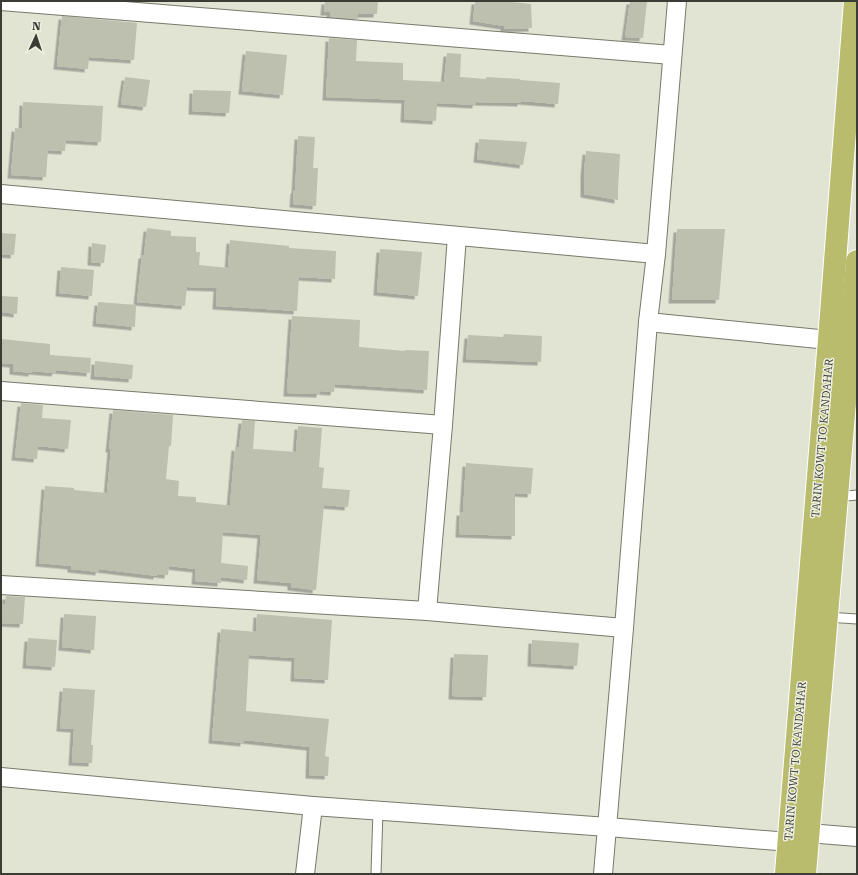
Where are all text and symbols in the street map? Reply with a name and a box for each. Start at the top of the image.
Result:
north arrow [16,16,56,56]
text: N [32,20,42,33]
street label: TARIN KOWT TO KANDAHAR [809,358,836,518]
street label: TARIN KOWT TO KANDAHAR [782,681,809,841]

